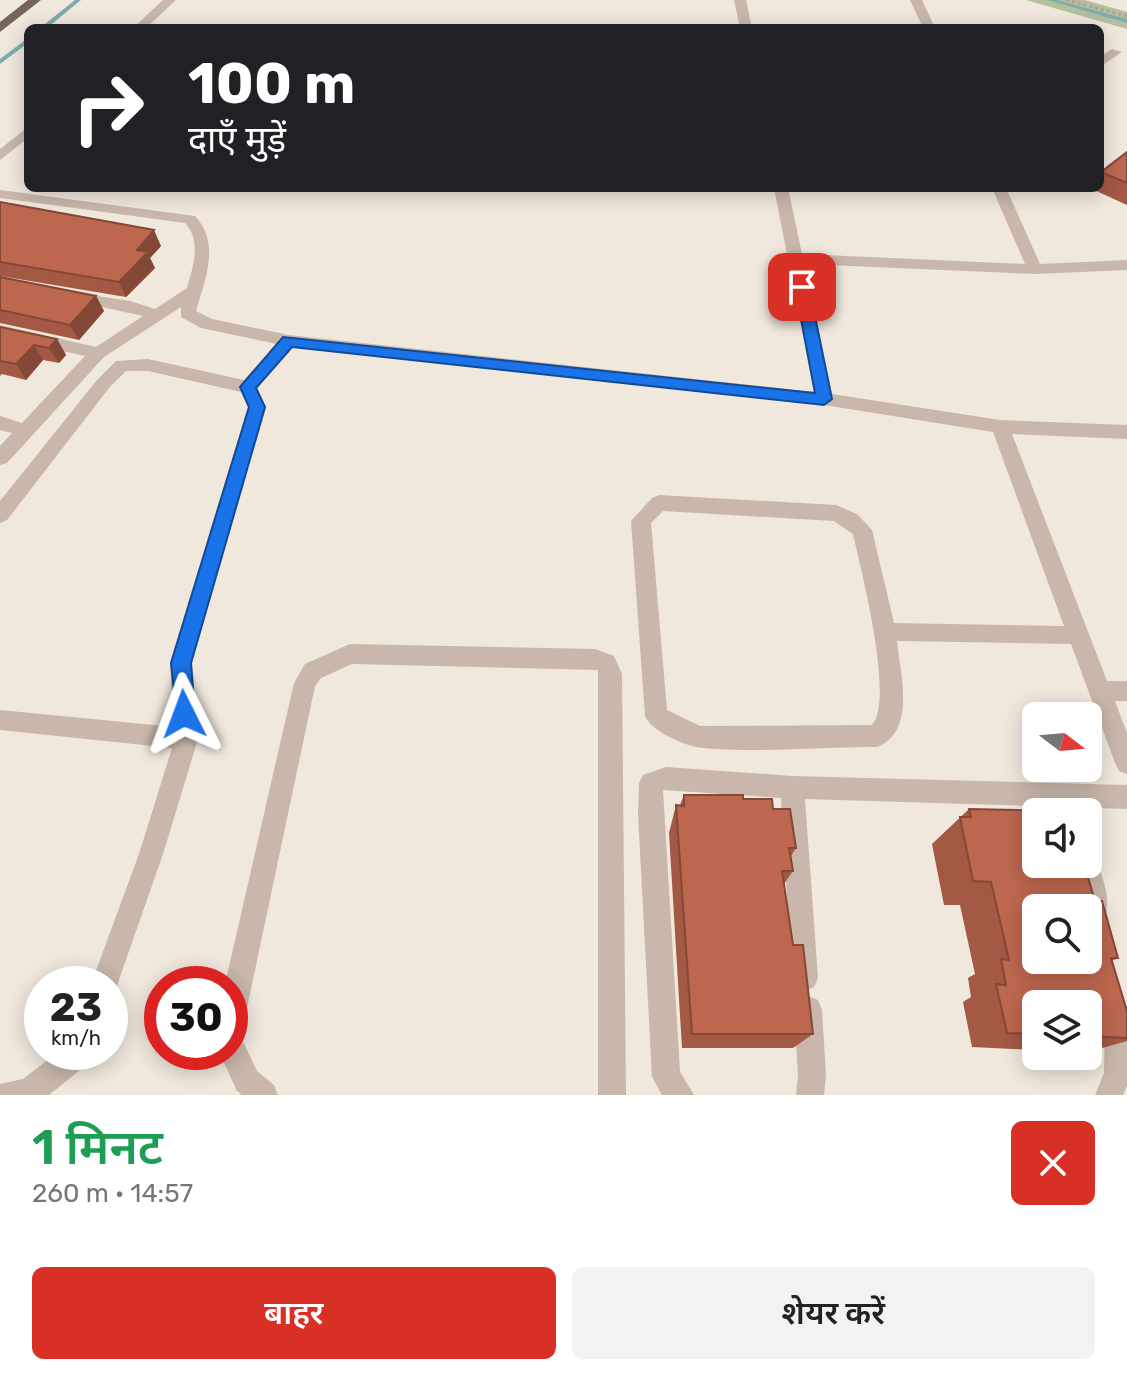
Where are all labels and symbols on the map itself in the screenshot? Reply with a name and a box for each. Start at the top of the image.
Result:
pin [768,253,836,321]
position arrow [142,672,226,756]
north arrow [1022,702,1102,782]
speed limit sign: 30 [144,966,248,1070]

